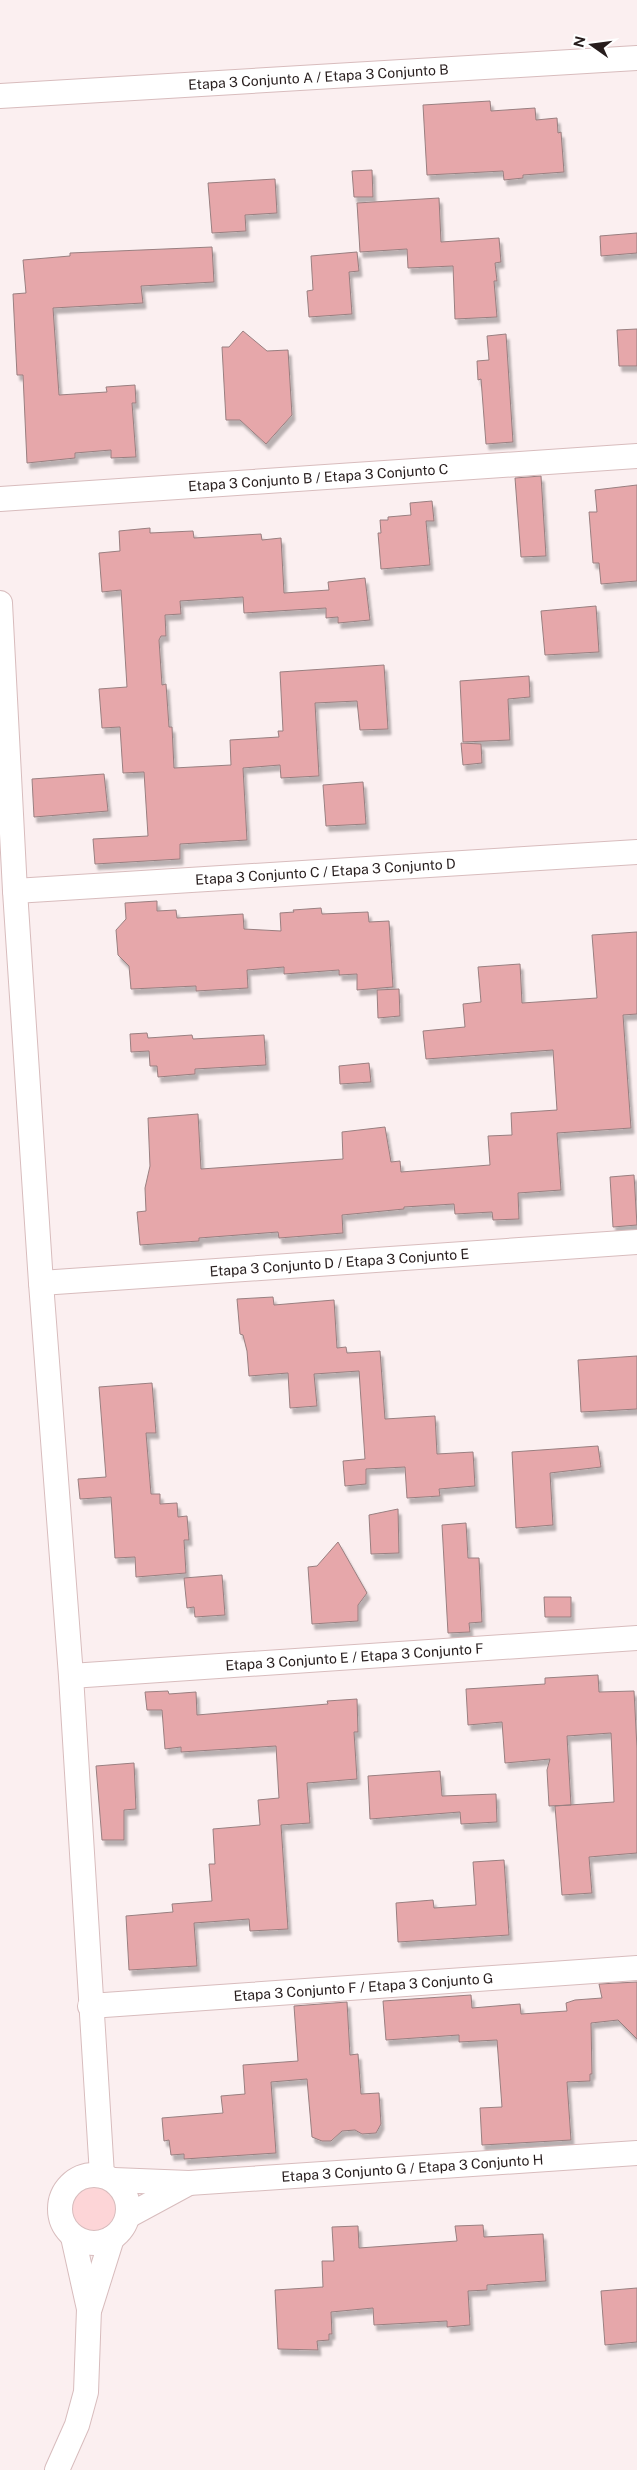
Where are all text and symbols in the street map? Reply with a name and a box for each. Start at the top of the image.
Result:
north arrow [567,20,617,70]
text: N [570,35,588,49]
street label: Etapa 3 Conjunto A / Etapa 3 Conjunto B [188,61,449,93]
street label: Etapa 3 Conjunto B / Etapa 3 Conjunto C [188,461,449,494]
street label: Etapa 3 Conjunto C / Etapa 3 Conjunto D [195,855,456,888]
street label: Etapa 3 Conjunto D / Etapa 3 Conjunto E [209,1246,470,1279]
street label: Etapa 3 Conjunto E / Etapa 3 Conjunto F [225,1640,484,1674]
street label: Etapa 3 Conjunto F / Etapa 3 Conjunto G [233,1970,494,2004]
street label: Etapa 3 Conjunto G / Etapa 3 Conjunto H [281,2151,544,2185]

